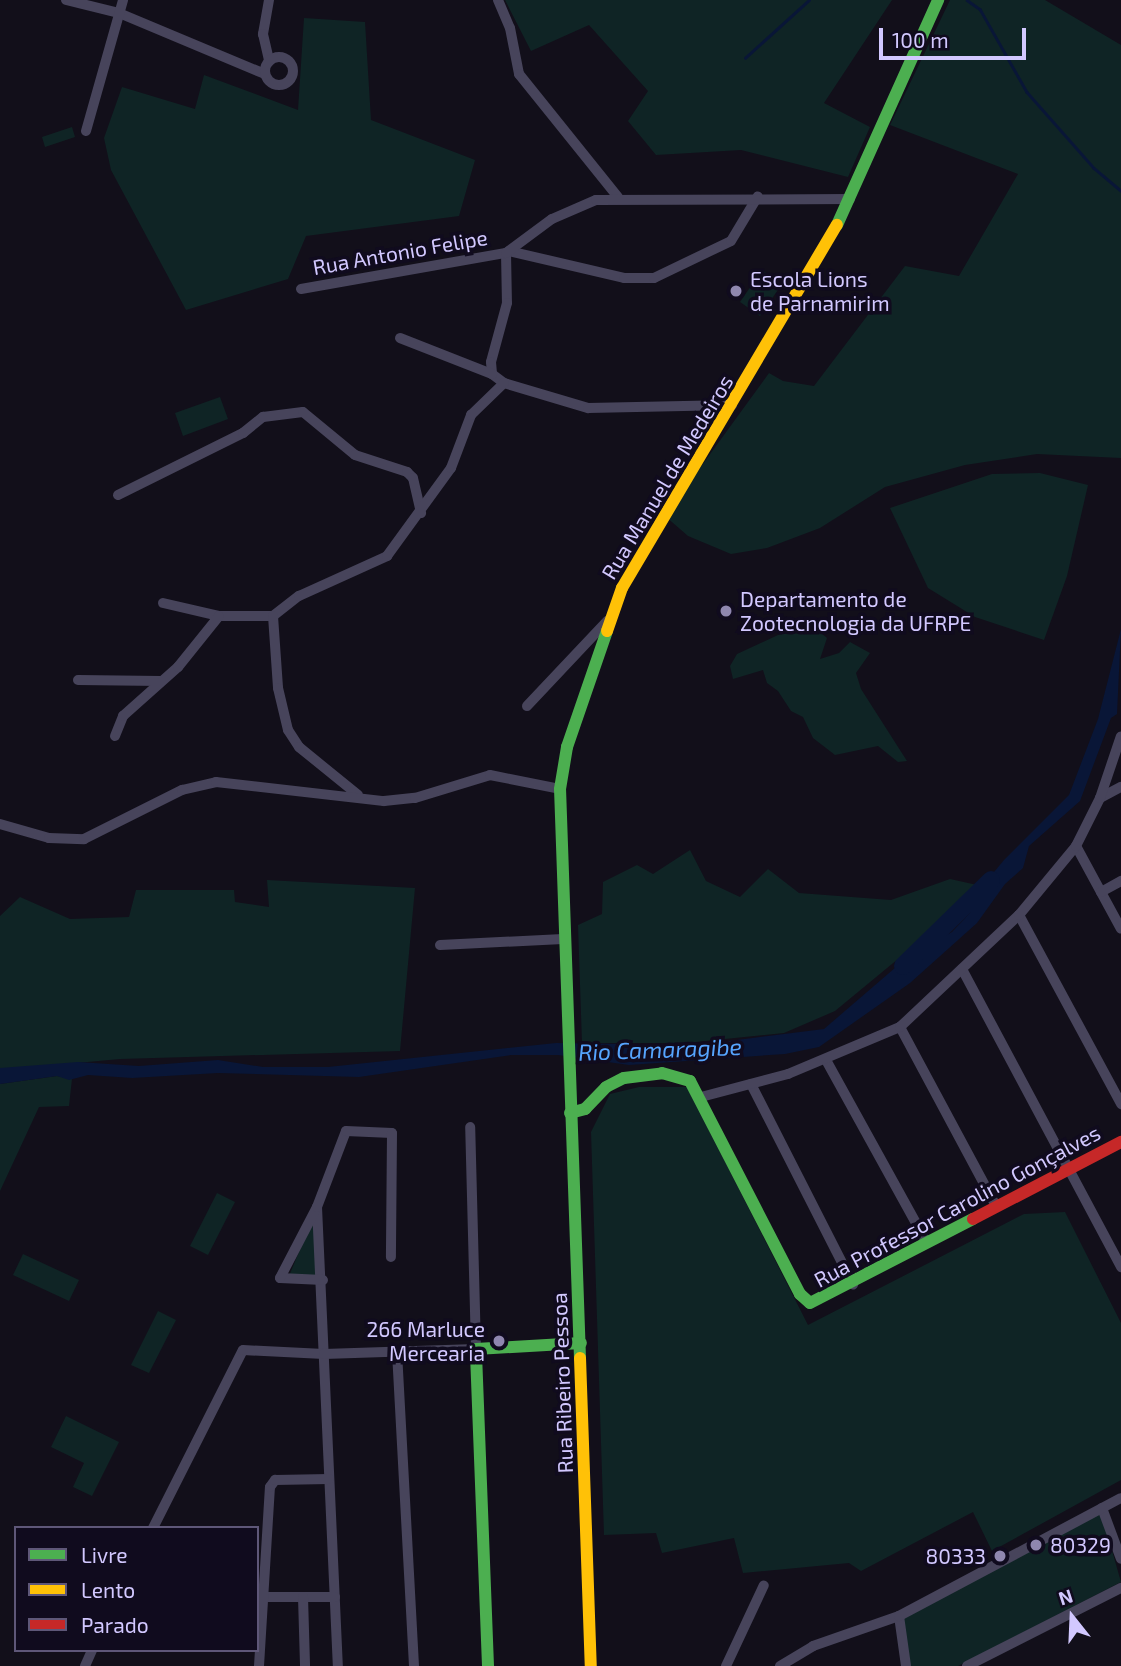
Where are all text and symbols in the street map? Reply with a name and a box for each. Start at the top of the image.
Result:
scale bar [883,14,1030,58]
text: 100 m [892,27,949,52]
street label: Rua Antonio Felipe [310,224,490,280]
place label: Escola Lions de Parnamirim [750,266,890,316]
marker: Escola Lions de Parnamirim [728,283,744,299]
street label: Rua Manuel de Medeiros [596,370,738,584]
place label: Departamento de Zootecnologia da UFRPE [740,586,971,636]
marker: Departamento de Zootecnologia da UFRPE [718,603,734,619]
water label: Rio Camaragibe [578,1032,742,1066]
street label: Rua Professor Carolino Gonçalves [809,1120,1105,1292]
street label: Rua Ribeiro Pessoa [546,1292,578,1474]
place label: 266 Marluce Mercearia [367,1316,485,1366]
marker: 266 Marluce Mercearia [491,1333,507,1349]
legend [14,1526,259,1652]
place label: 80329 [1050,1532,1111,1558]
marker: 80329 [1028,1537,1044,1553]
text: Livre [81,1542,128,1567]
place label: 80333 [926,1543,986,1569]
marker: 80333 [992,1548,1008,1564]
text: Lento [81,1577,135,1602]
north arrow [1037,1582,1107,1652]
text: N [1055,1583,1075,1610]
text: Parado [81,1612,149,1637]

